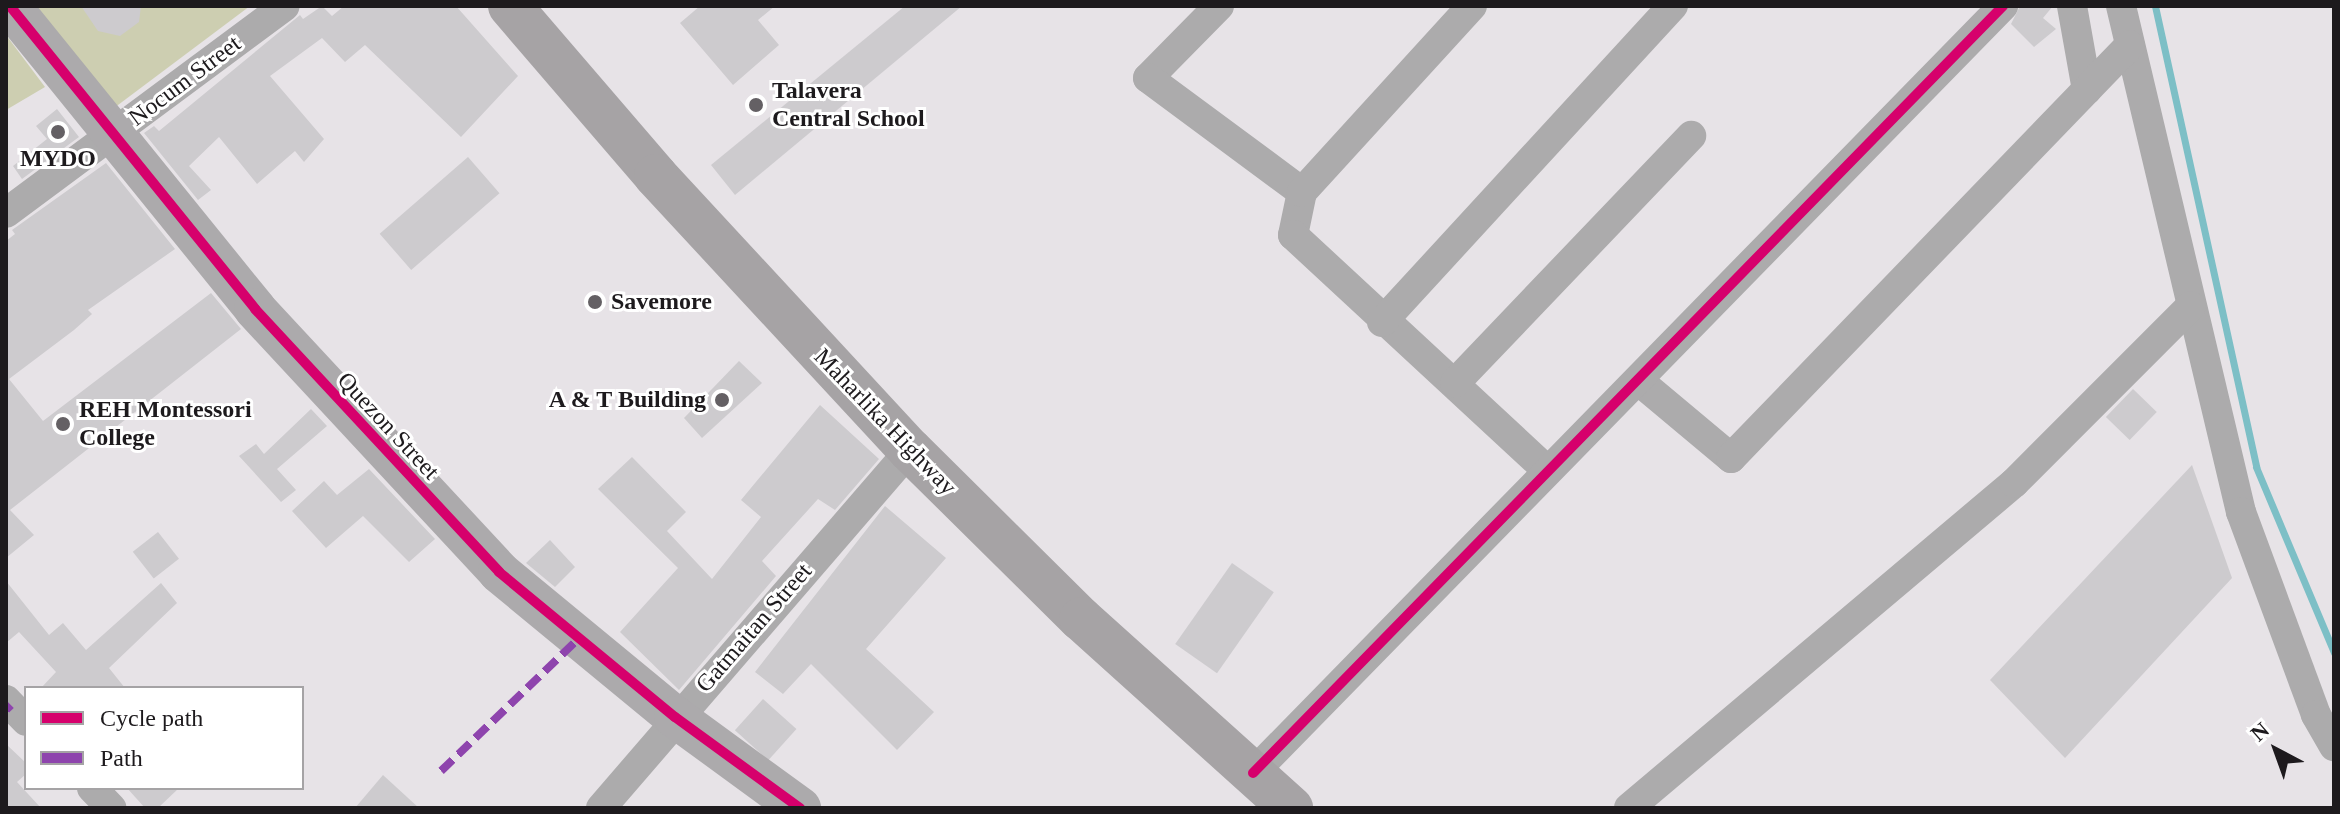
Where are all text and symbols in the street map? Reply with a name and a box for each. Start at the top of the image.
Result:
street label: Nocum Street [123,30,247,132]
place label: Talavera Central School [772,77,925,133]
marker: Talavera Central School [747,96,765,114]
marker: MYDO [49,123,67,141]
place label: MYDO [20,145,96,173]
place label: Savemore [611,288,712,316]
marker: Savemore [586,293,604,311]
street label: Maharlika Highway [808,343,962,501]
street label: Quezon Street [331,366,445,486]
place label: A & T Building [547,386,706,414]
marker: A & T Building [713,391,731,409]
place label: REH Montessori College [79,396,252,452]
marker: REH Montessori College [54,415,72,433]
street label: Gatmaitan Street [690,557,818,699]
legend [24,686,304,790]
text: Cycle path [100,705,203,731]
north arrow [2236,710,2316,790]
text: N [2246,717,2274,746]
text: Path [100,745,143,771]

